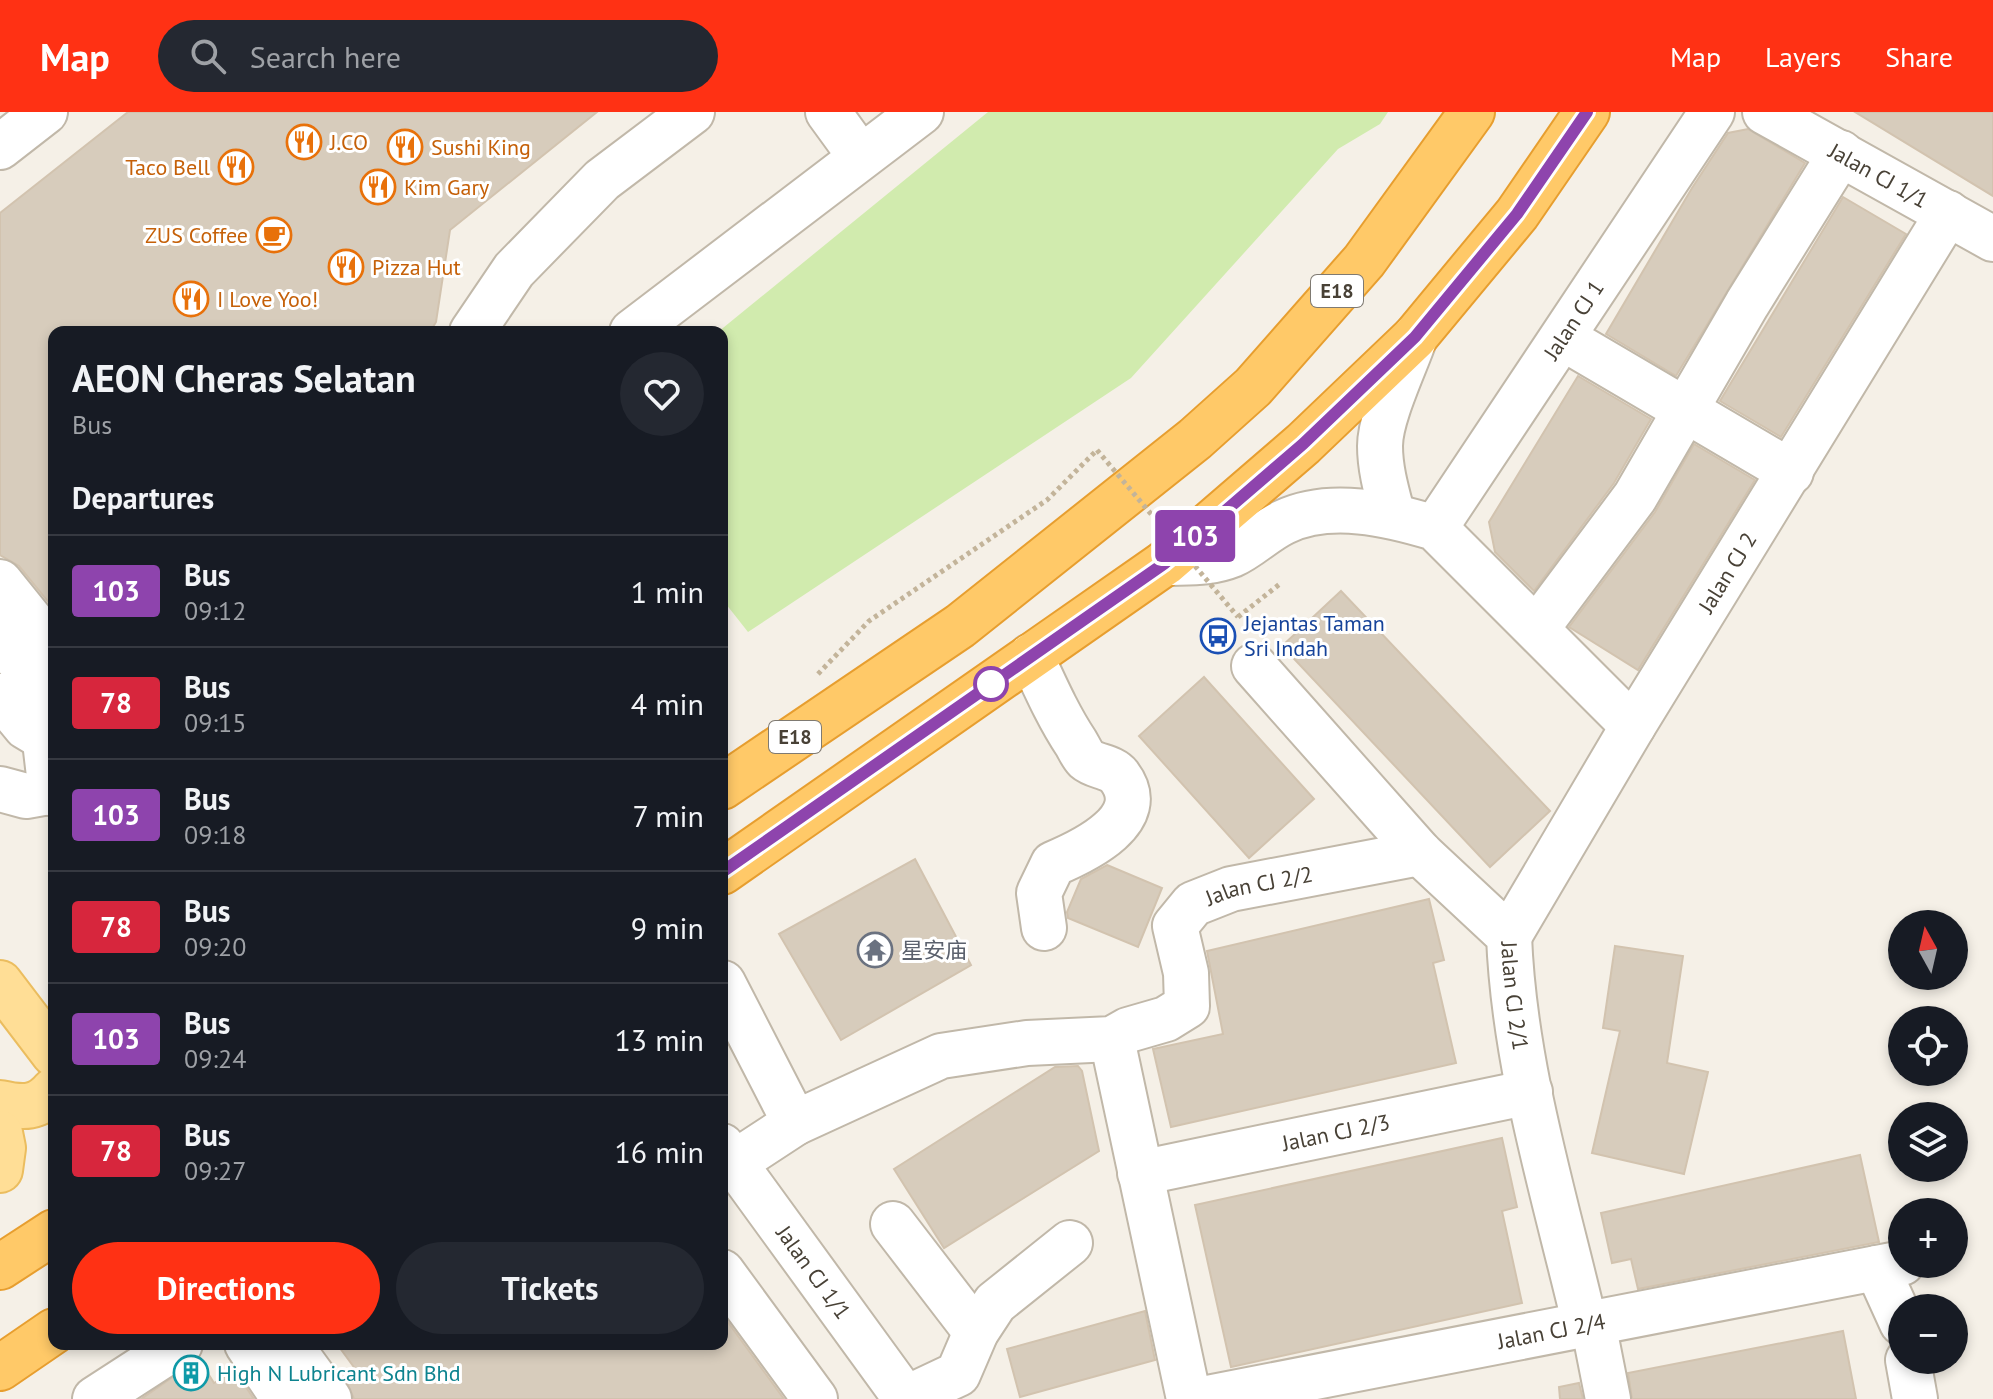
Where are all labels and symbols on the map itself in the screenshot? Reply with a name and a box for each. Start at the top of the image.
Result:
restaurant icon: J.CO [285,123,323,161]
place label: J.CO [329,128,368,156]
restaurant icon: Sushi King [386,128,424,166]
place label: Sushi King [431,133,531,161]
street label: Jalan CJ 1/1 [1823,136,1933,214]
restaurant icon: Taco Bell [217,148,255,186]
place label: Taco Bell [125,153,211,181]
restaurant icon: Kim Gary [359,168,397,206]
place label: Kim Gary [404,173,490,201]
cafe icon: ZUS Coffee [255,216,293,254]
place label: ZUS Coffee [145,221,248,249]
restaurant icon: Pizza Hut [327,248,365,286]
place label: Pizza Hut [372,253,461,281]
road number: E18 [1311,275,1363,307]
street label: Jalan CJ 1 [1537,275,1610,366]
restaurant icon: I Love Yoo! [172,280,210,318]
place label: I Love Yoo! [217,285,318,313]
line badge: 103 [1149,510,1241,562]
street label: Jalan CJ 2 [1691,527,1763,619]
place label: Jejantas Taman Sri Indah [1243,609,1385,662]
bus stop icon: Jejantas Taman Sri Indah [1199,617,1237,655]
unlabelled marker [974,667,1008,701]
road number: E18 [769,721,821,753]
street label: Jalan CJ 2/2 [1200,860,1315,912]
north arrow [1888,910,1968,990]
temple icon: 星安庙 [856,931,894,969]
place label: 星安庙 [901,936,967,964]
street label: Jalan CJ 2/1 [1495,940,1535,1052]
street label: Jalan CJ 2/3 [1279,1108,1392,1157]
street label: Jalan CJ 1/1 [770,1219,857,1325]
street label: Jalan CJ 2/4 [1494,1307,1608,1355]
building icon: High N Lubricant Sdn Bhd [172,1354,210,1392]
place label: High N Lubricant Sdn Bhd [217,1359,460,1387]

